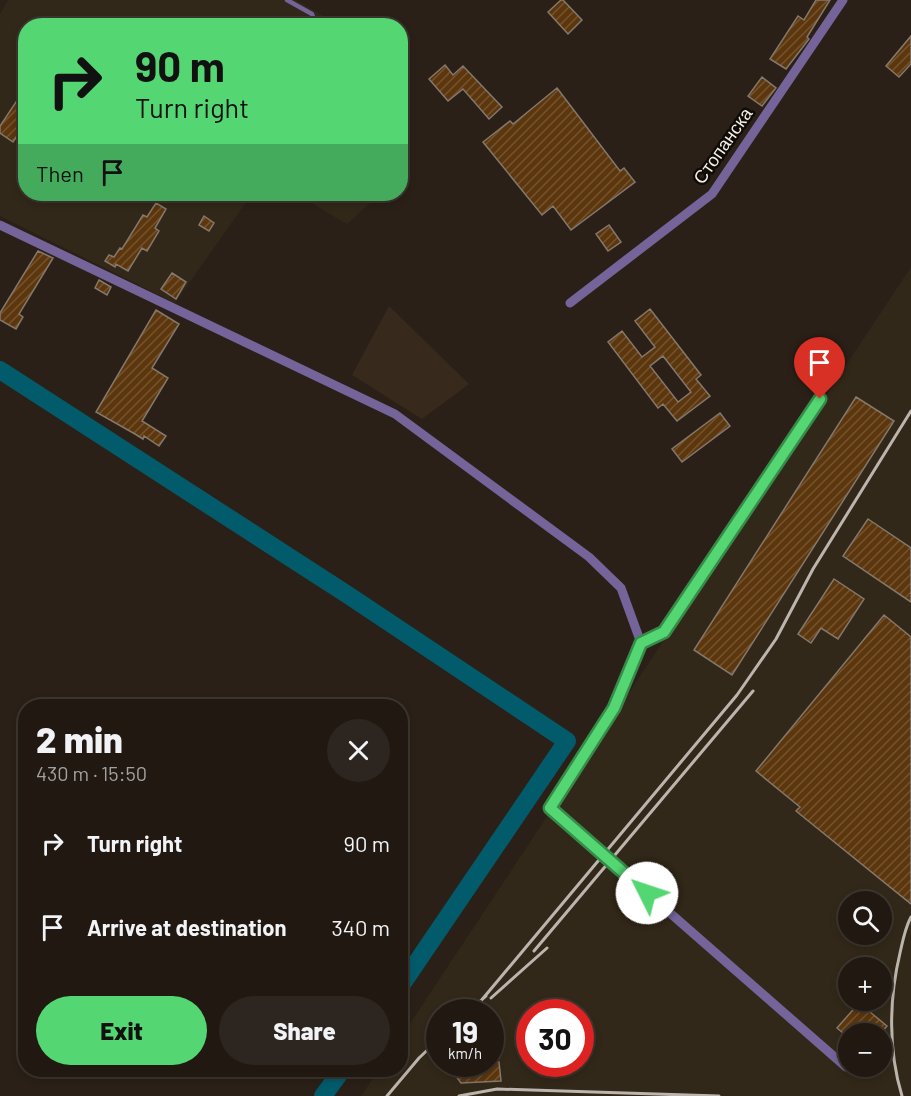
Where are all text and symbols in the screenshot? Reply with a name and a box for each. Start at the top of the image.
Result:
text: 90 m [135,40,225,90]
icon: right [36,42,114,120]
text: Turn right [135,91,249,123]
street label: Стопанска [688,102,757,188]
icon: arrive [96,156,129,189]
text: Then [36,160,84,186]
pin [794,337,845,399]
icon: arrive [803,346,836,379]
text: 2 min [36,717,123,760]
button: close [327,719,390,782]
text: 430 m · 15:50 [36,761,147,785]
icon: right [36,827,69,860]
text: Turn right [87,830,182,856]
text: 90 m [344,830,390,856]
position arrow [615,861,679,925]
map controls [838,891,892,1077]
button: search [838,891,892,945]
icon: arrive [36,911,69,944]
text: Arrive at destination [87,914,286,940]
text: 340 m [332,914,390,940]
button: + [838,957,892,1011]
button: Exit [36,996,207,1065]
button: Share [219,996,390,1065]
speed limit sign: 30 [516,999,594,1077]
text: 19 [452,1013,478,1049]
button: − [838,1023,892,1077]
text: km/h [448,1044,482,1062]

